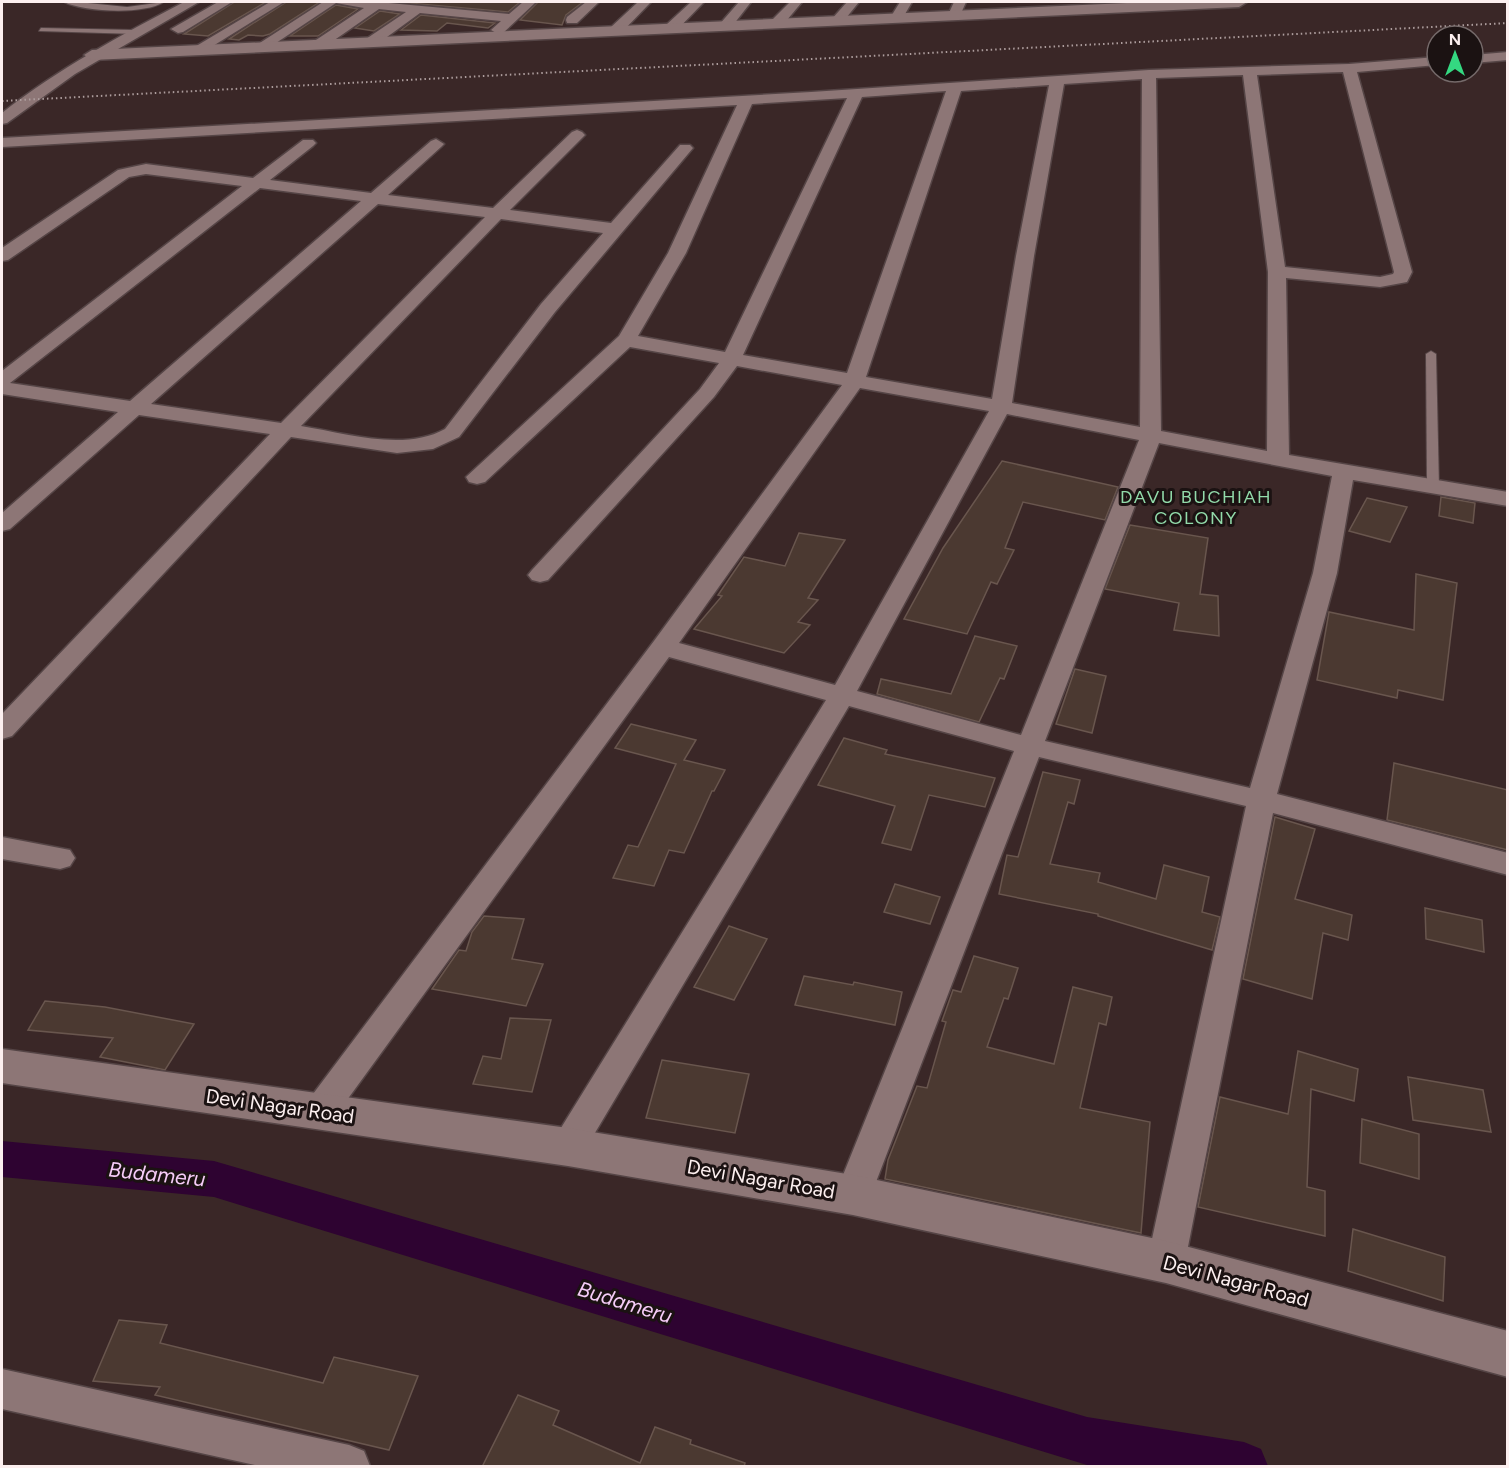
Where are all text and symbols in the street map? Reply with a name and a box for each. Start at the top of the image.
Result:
north arrow [1425,24,1485,84]
text: N [1449,30,1461,49]
district label: DAVU BUCHIAH COLONY [1120,486,1272,529]
street label: Devi Nagar Road [204,1084,356,1128]
street label: Devi Nagar Road [685,1154,837,1204]
water label: Budameru [107,1156,207,1192]
street label: Devi Nagar Road [1161,1250,1311,1312]
water label: Budameru [575,1276,675,1328]

